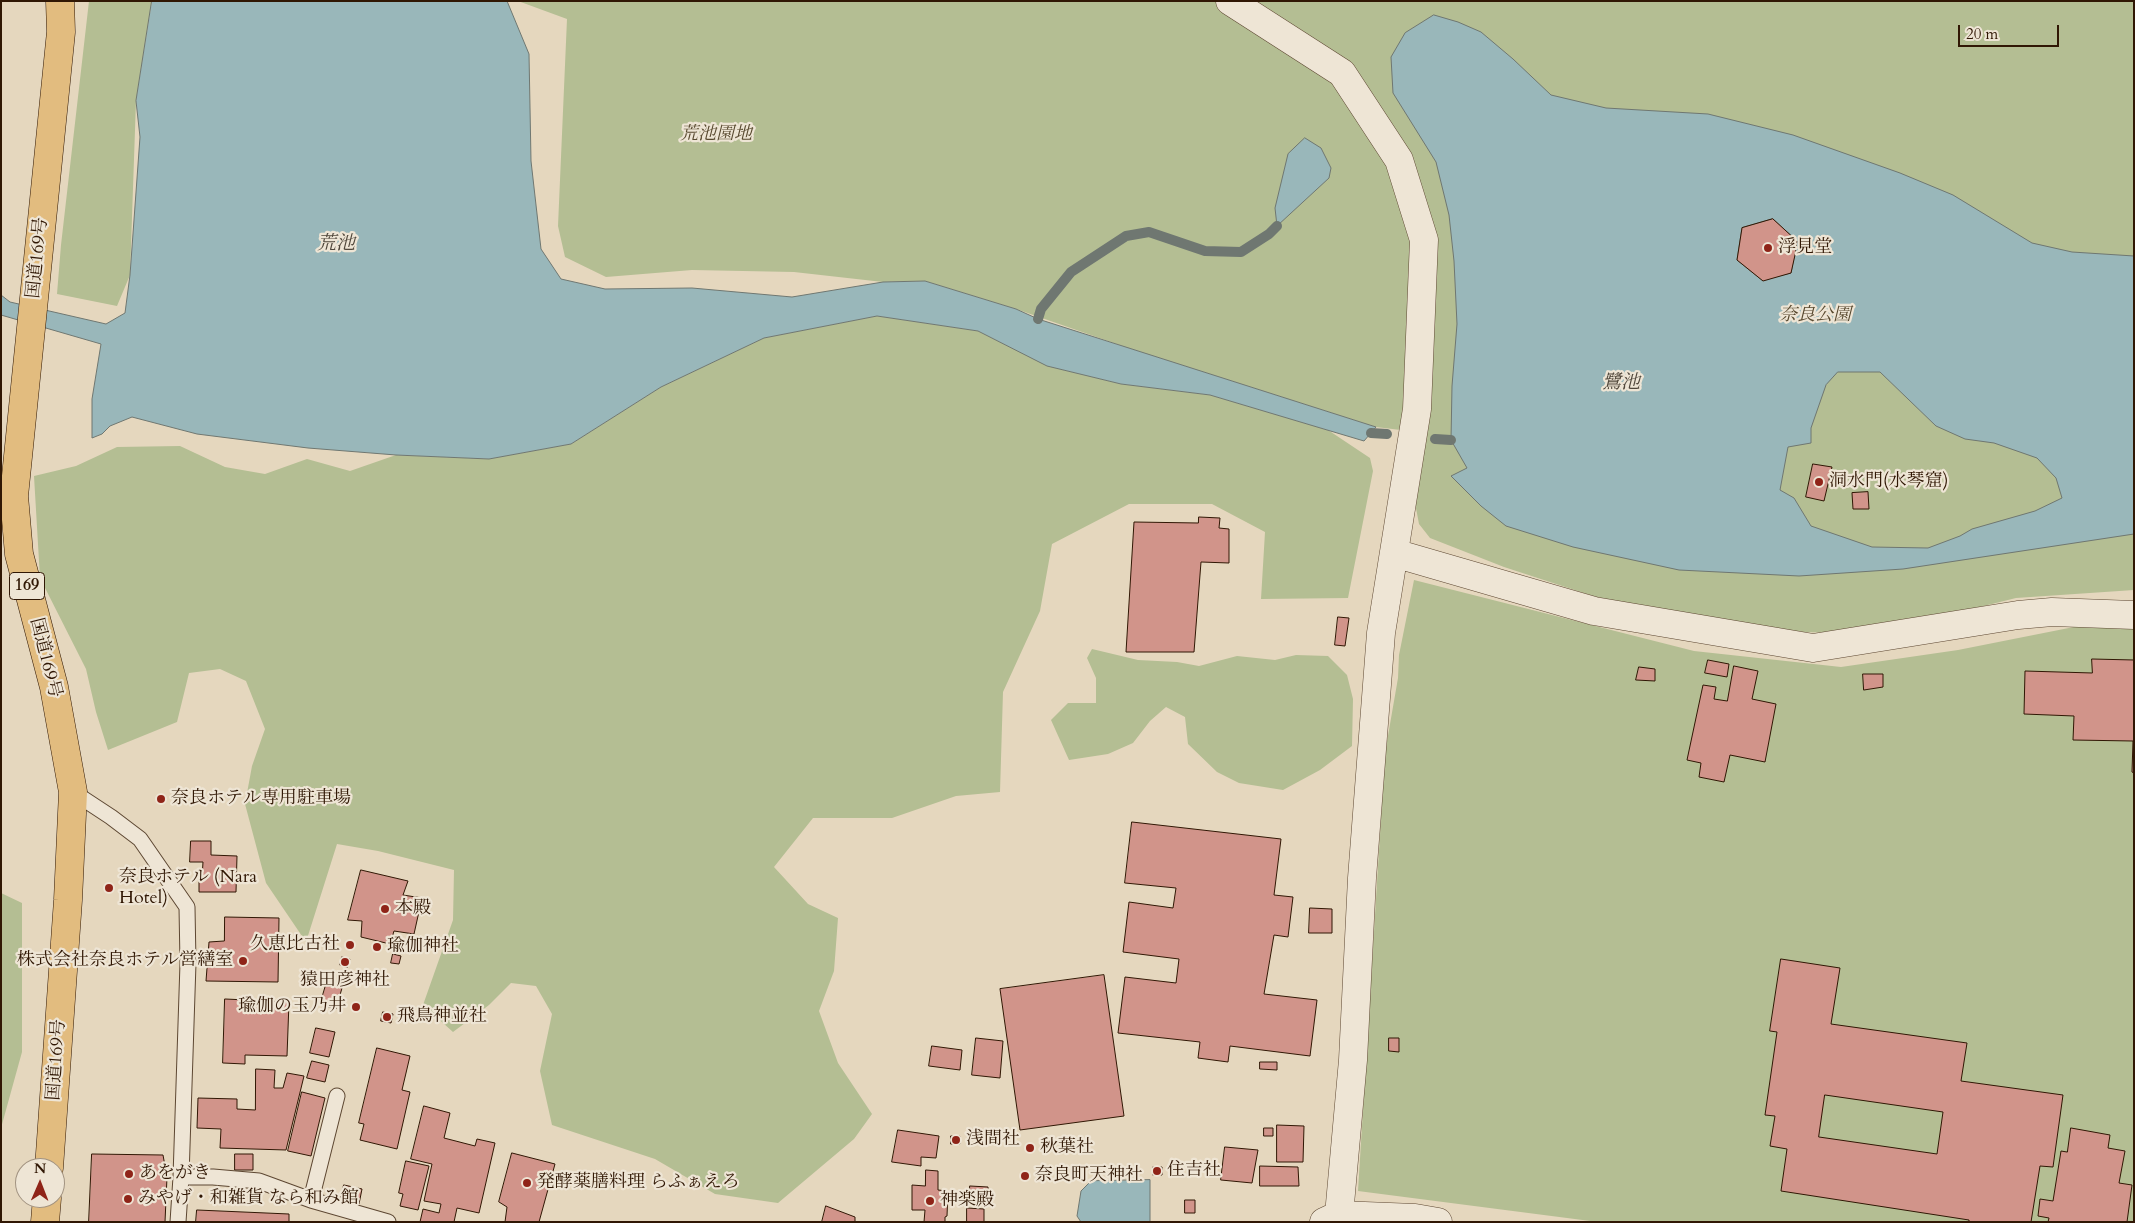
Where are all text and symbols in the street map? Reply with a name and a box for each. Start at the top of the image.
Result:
scale bar [1960,15,2061,47]
text: 20 m [1966,24,1998,44]
park label: 荒池園地 [680,124,752,146]
street label: 国道169号 [23,216,53,300]
water label: 荒池 [317,234,355,256]
place label: 浮見堂 [1778,237,1832,259]
marker: 浮見堂 [1762,242,1774,254]
park label: 奈良公園 [1779,305,1851,327]
water label: 鷺池 [1602,373,1640,395]
place label: 洞水門(水琴窟) [1829,471,1948,493]
marker: 洞水門(水琴窟) [1813,476,1825,488]
road number: 169 [10,572,44,600]
street label: 国道169号 [25,616,65,700]
place label: 奈良ホテル専用駐車場 [171,788,351,810]
marker: 奈良ホテル専用駐車場 [155,793,167,805]
place label: 奈良ホテル (Nara Hotel) [119,867,257,910]
marker: 奈良ホテル (Nara Hotel) [103,882,115,894]
place label: 本殿 [395,898,431,920]
marker: 本殿 [379,903,391,915]
place label: 久恵比古社 [250,934,340,956]
place label: 瑜伽神社 [387,936,459,958]
marker: 久恵比古社 [344,939,356,951]
marker: 瑜伽神社 [371,941,383,953]
place label: 株式会社奈良ホテル営繕室 [17,950,233,972]
marker: 株式会社奈良ホテル営繕室 [237,955,249,967]
marker: 猿田彦神社 [339,956,351,968]
place label: 猿田彦神社 [300,970,390,992]
place label: 瑜伽の玉乃井 [238,996,346,1018]
marker: 瑜伽の玉乃井 [350,1001,362,1013]
place label: 飛鳥神並社 [397,1006,487,1028]
marker: 飛鳥神並社 [381,1011,393,1023]
street label: 国道169号 [43,1019,71,1101]
place label: 浅間社 [966,1129,1020,1151]
marker: 浅間社 [950,1134,962,1146]
place label: 秋葉社 [1040,1137,1094,1159]
marker: 秋葉社 [1024,1142,1036,1154]
north arrow [15,1158,65,1208]
text: N [34,1159,46,1178]
place label: 住吉社 [1167,1160,1221,1182]
place label: あをがき [139,1163,211,1185]
place label: 奈良町天神社 [1035,1165,1143,1187]
marker: 住吉社 [1151,1165,1163,1177]
marker: あをがき [123,1168,135,1180]
marker: 奈良町天神社 [1019,1170,1031,1182]
place label: 発酵薬膳料理 らふぁえろ [537,1172,740,1194]
marker: 発酵薬膳料理 らふぁえろ [521,1177,533,1189]
place label: みやげ・和雑貨 なら和み館 [138,1188,359,1210]
place label: 神楽殿 [940,1190,994,1212]
marker: みやげ・和雑貨 なら和み館 [122,1193,134,1205]
marker: 神楽殿 [924,1195,936,1207]

